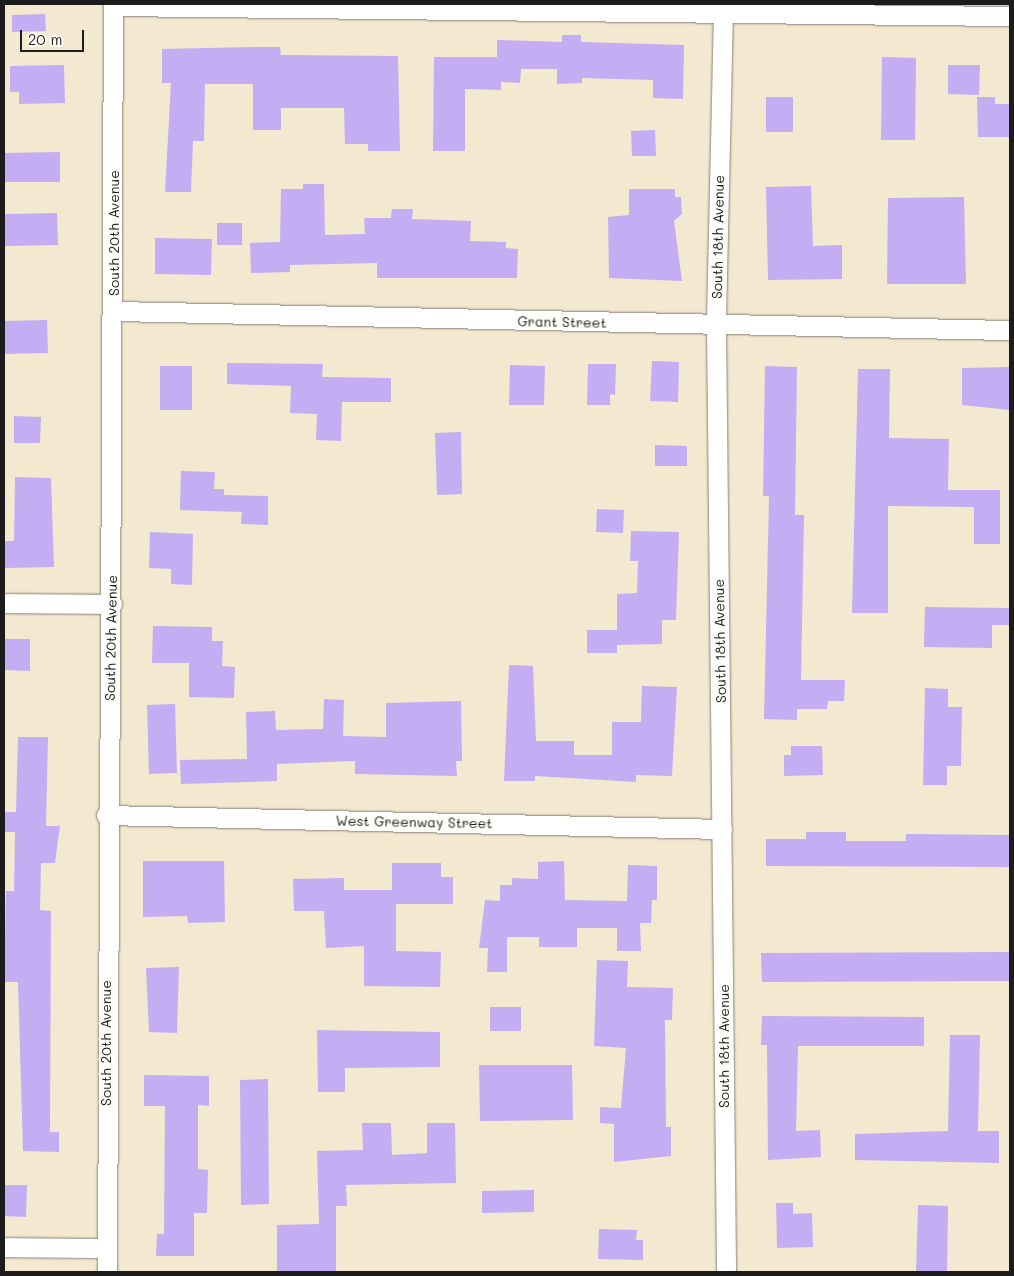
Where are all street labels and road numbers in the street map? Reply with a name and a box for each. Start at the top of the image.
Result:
street label: South 20th Avenue [106,170,122,296]
street label: South 18th Avenue [709,175,727,299]
street label: Grant Street [517,313,607,331]
street label: South 20th Avenue [102,575,120,701]
street label: South 18th Avenue [711,579,729,703]
street label: West Greenway Street [335,812,493,832]
street label: South 20th Avenue [98,980,114,1106]
street label: South 18th Avenue [716,984,732,1108]

